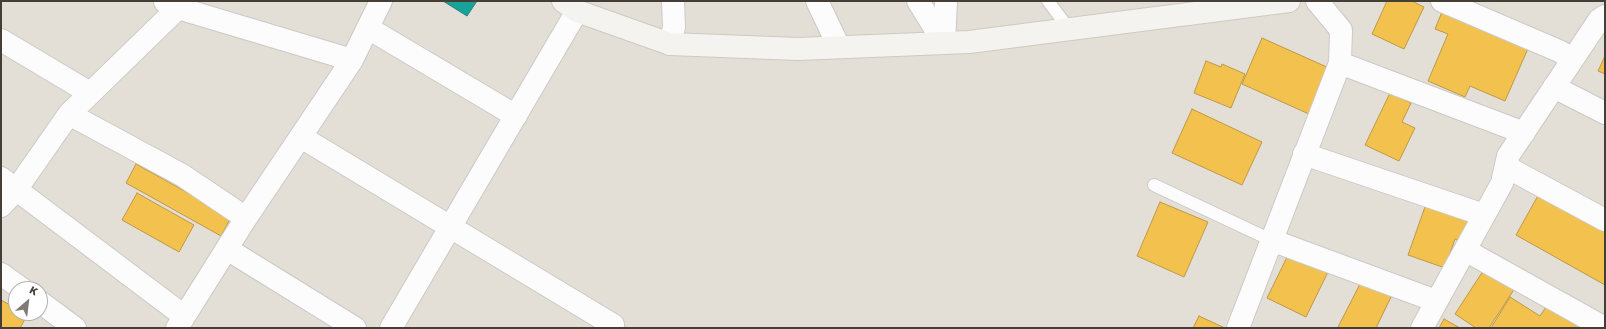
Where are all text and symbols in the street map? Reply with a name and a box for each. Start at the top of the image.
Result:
north arrow [8,281,48,321]
text: K [27,283,40,298]

